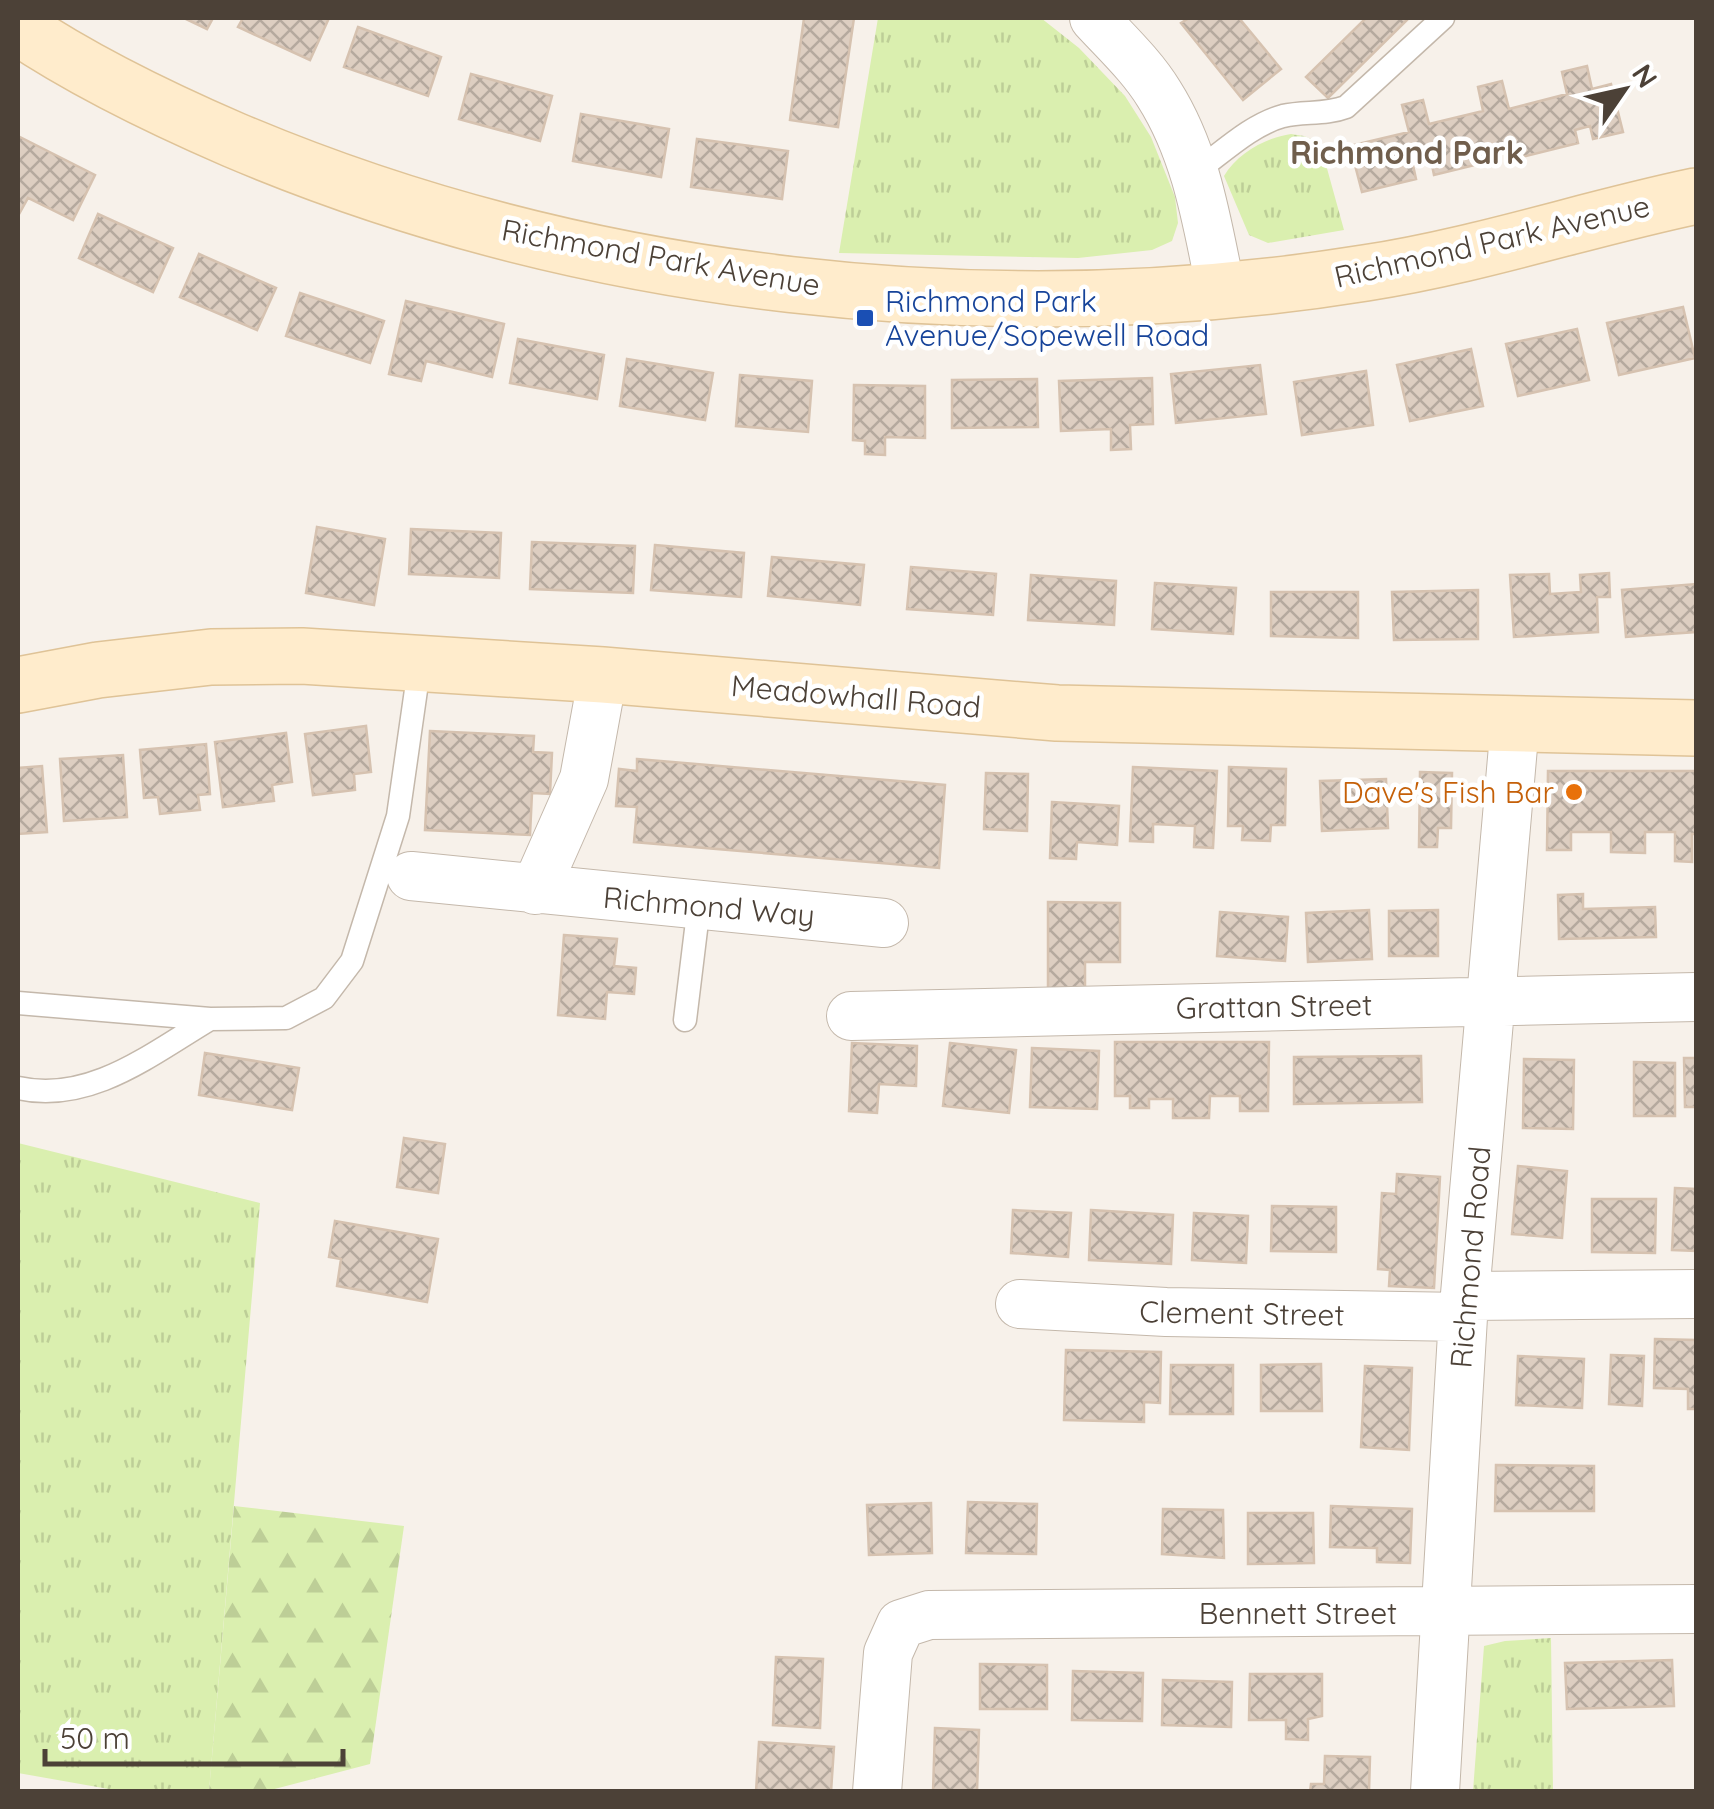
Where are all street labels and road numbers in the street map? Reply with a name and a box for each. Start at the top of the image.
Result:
street label: Richmond Park Avenue [1331,186,1653,296]
street label: Richmond Park Avenue [499,210,823,304]
street label: Meadowhall Road [730,666,982,726]
street label: Richmond Way [602,878,816,934]
street label: Grattan Street [1176,985,1372,1027]
street label: Richmond Road [1441,1144,1499,1370]
street label: Clement Street [1139,1292,1345,1334]
street label: Bennett Street [1199,1594,1397,1632]

